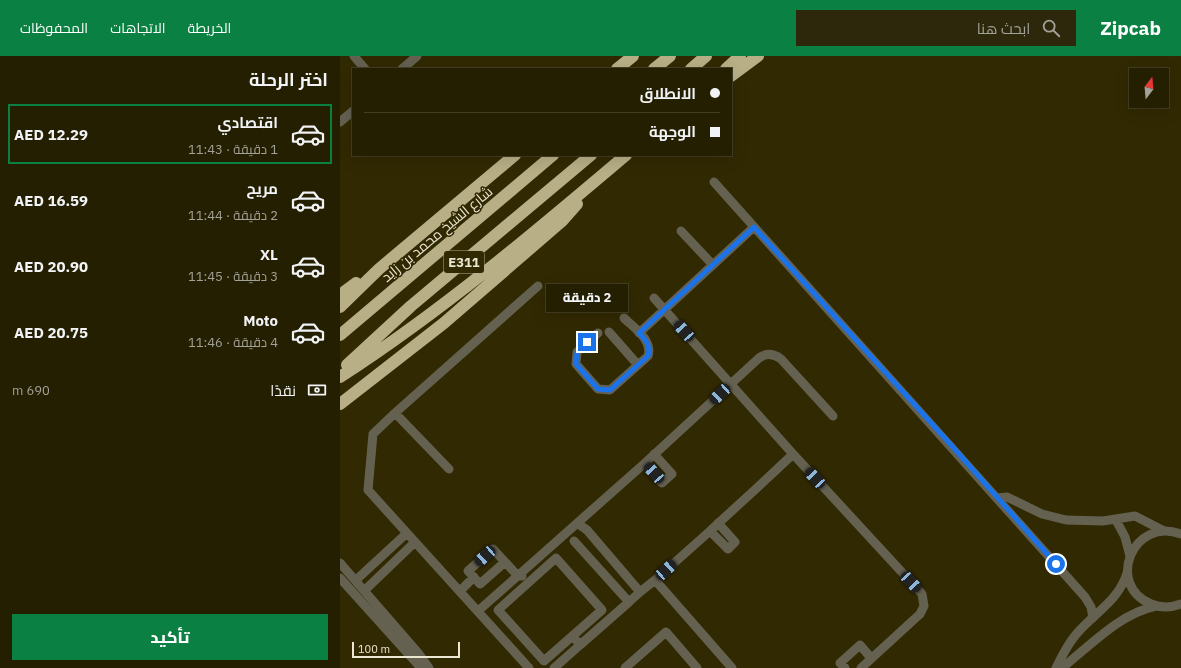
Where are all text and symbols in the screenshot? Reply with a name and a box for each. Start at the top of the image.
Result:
search box [796,10,1076,46]
text: Zipcab [1100,16,1161,40]
icon: search [1040,17,1062,39]
text: المحفوظات [20,19,88,37]
text: الاتجاهات [110,19,166,37]
text: الخريطة [188,19,231,37]
text: ابحث هنا [977,19,1030,38]
text: اختر الرحلة [249,68,328,91]
north arrow [1129,68,1169,108]
map controls [1129,68,1169,108]
text: الانطلاق [640,84,696,103]
text: اقتصادي [218,113,278,132]
icon: car [290,116,326,152]
text: الوجهة [649,122,696,141]
text: AED 12.29 [14,125,88,144]
text: 1 دقيقة · 11:43 [188,141,278,158]
text: مريح [246,179,278,198]
icon: car [290,182,326,218]
street label: شارع الشيخ محمد بن زايد [378,182,496,286]
text: AED 16.59 [14,191,88,210]
text: 2 دقيقة · 11:44 [188,207,278,224]
text: XL [260,245,278,264]
icon: car [290,248,326,284]
road number: E311 [444,251,484,273]
text: AED 20.90 [14,257,88,276]
text: 3 دقيقة · 11:45 [188,268,278,285]
callout: 2 دقيقة [546,284,628,312]
text: 2 دقيقة [563,289,611,306]
text: Moto [243,311,278,330]
icon: car [290,314,326,350]
car [672,318,696,344]
text: AED 20.75 [14,323,88,342]
route end [578,333,596,351]
text: 4 دقيقة · 11:46 [188,334,278,351]
icon: cash [306,379,328,401]
text: نقدًا [270,381,296,400]
car [707,381,733,407]
text: 690 m [12,382,50,399]
car [642,460,666,486]
car [802,465,828,491]
car [472,544,498,568]
route start [1047,555,1065,573]
car [653,558,679,582]
car [898,569,924,595]
button: تأكيد [12,614,328,660]
scale bar [352,640,460,659]
text: 100 m [358,642,390,656]

